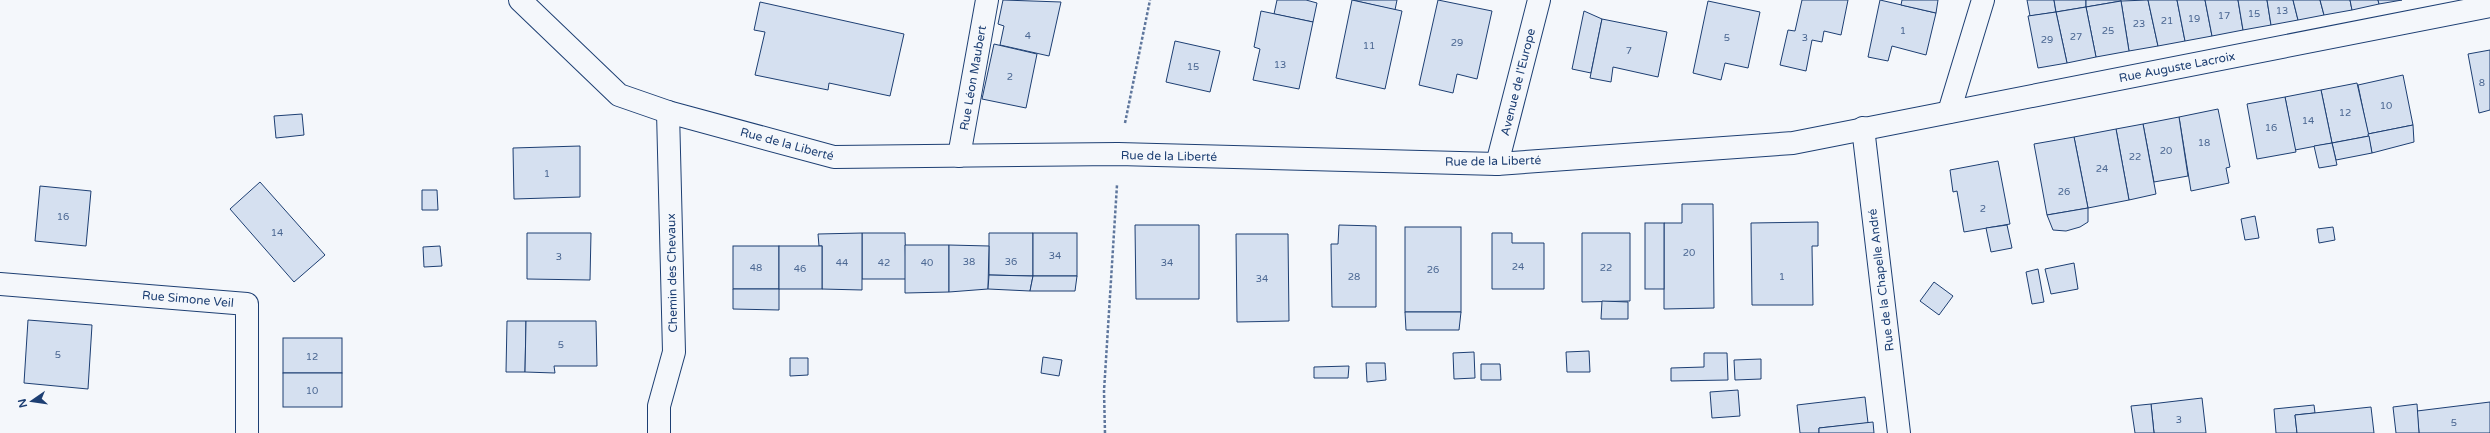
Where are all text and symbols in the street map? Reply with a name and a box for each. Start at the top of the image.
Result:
house number: 13 [2276,5,2288,17]
house number: 15 [2248,8,2260,20]
house number: 17 [2218,10,2230,22]
house number: 19 [2188,13,2200,25]
house number: 21 [2161,15,2173,27]
house number: 23 [2133,18,2145,30]
street label: Rue Léon Maubert [957,24,989,132]
house number: 1 [1900,25,1906,37]
house number: 25 [2102,25,2114,37]
street label: Avenue de l'Europe [1498,27,1538,137]
house number: 4 [1025,30,1031,42]
house number: 27 [2070,31,2082,43]
house number: 5 [1724,32,1730,44]
house number: 3 [1802,32,1808,44]
house number: 29 [2041,34,2053,46]
house number: 29 [1451,37,1463,49]
house number: 11 [1363,40,1375,52]
house number: 7 [1626,45,1632,57]
street label: Rue Auguste Lacroix [2118,49,2236,85]
house number: 13 [1274,59,1286,71]
house number: 15 [1187,61,1199,73]
house number: 2 [1007,71,1013,83]
house number: 8 [2479,77,2485,89]
house number: 10 [2380,100,2392,112]
house number: 12 [2339,107,2351,119]
house number: 14 [2302,115,2314,127]
house number: 16 [2265,122,2277,134]
street label: Rue de la Liberté [739,125,835,163]
house number: 18 [2198,137,2210,149]
house number: 20 [2160,145,2172,157]
street label: Rue de la Liberté [1121,148,1217,164]
house number: 22 [2129,151,2141,163]
street label: Rue de la Liberté [1445,153,1541,169]
house number: 24 [2096,163,2108,175]
house number: 1 [544,168,550,180]
house number: 26 [2058,186,2070,198]
house number: 2 [1980,203,1986,215]
street label: Rue de la Chapelle André [1865,208,1897,352]
house number: 16 [57,211,69,223]
street label: Chemin des Chevaux [664,213,680,333]
house number: 14 [271,227,283,239]
house number: 20 [1683,247,1695,259]
house number: 34 [1049,250,1061,262]
house number: 3 [556,251,562,263]
house number: 38 [963,256,975,268]
house number: 36 [1005,256,1017,268]
house number: 44 [836,257,848,269]
house number: 42 [878,257,890,269]
house number: 40 [921,257,933,269]
house number: 34 [1161,257,1173,269]
house number: 24 [1512,261,1524,273]
house number: 48 [750,262,762,274]
house number: 22 [1600,262,1612,274]
house number: 46 [794,263,806,275]
house number: 26 [1427,264,1439,276]
house number: 28 [1348,271,1360,283]
house number: 1 [1779,271,1785,283]
house number: 34 [1256,273,1268,285]
street label: Rue Simone Veil [142,288,234,310]
house number: 5 [558,339,564,351]
house number: 5 [55,349,61,361]
house number: 12 [306,351,318,363]
north arrow [12,381,52,421]
house number: 10 [306,385,318,397]
text: N [15,397,30,409]
house number: 3 [2176,414,2182,426]
house number: 5 [2451,417,2457,429]

